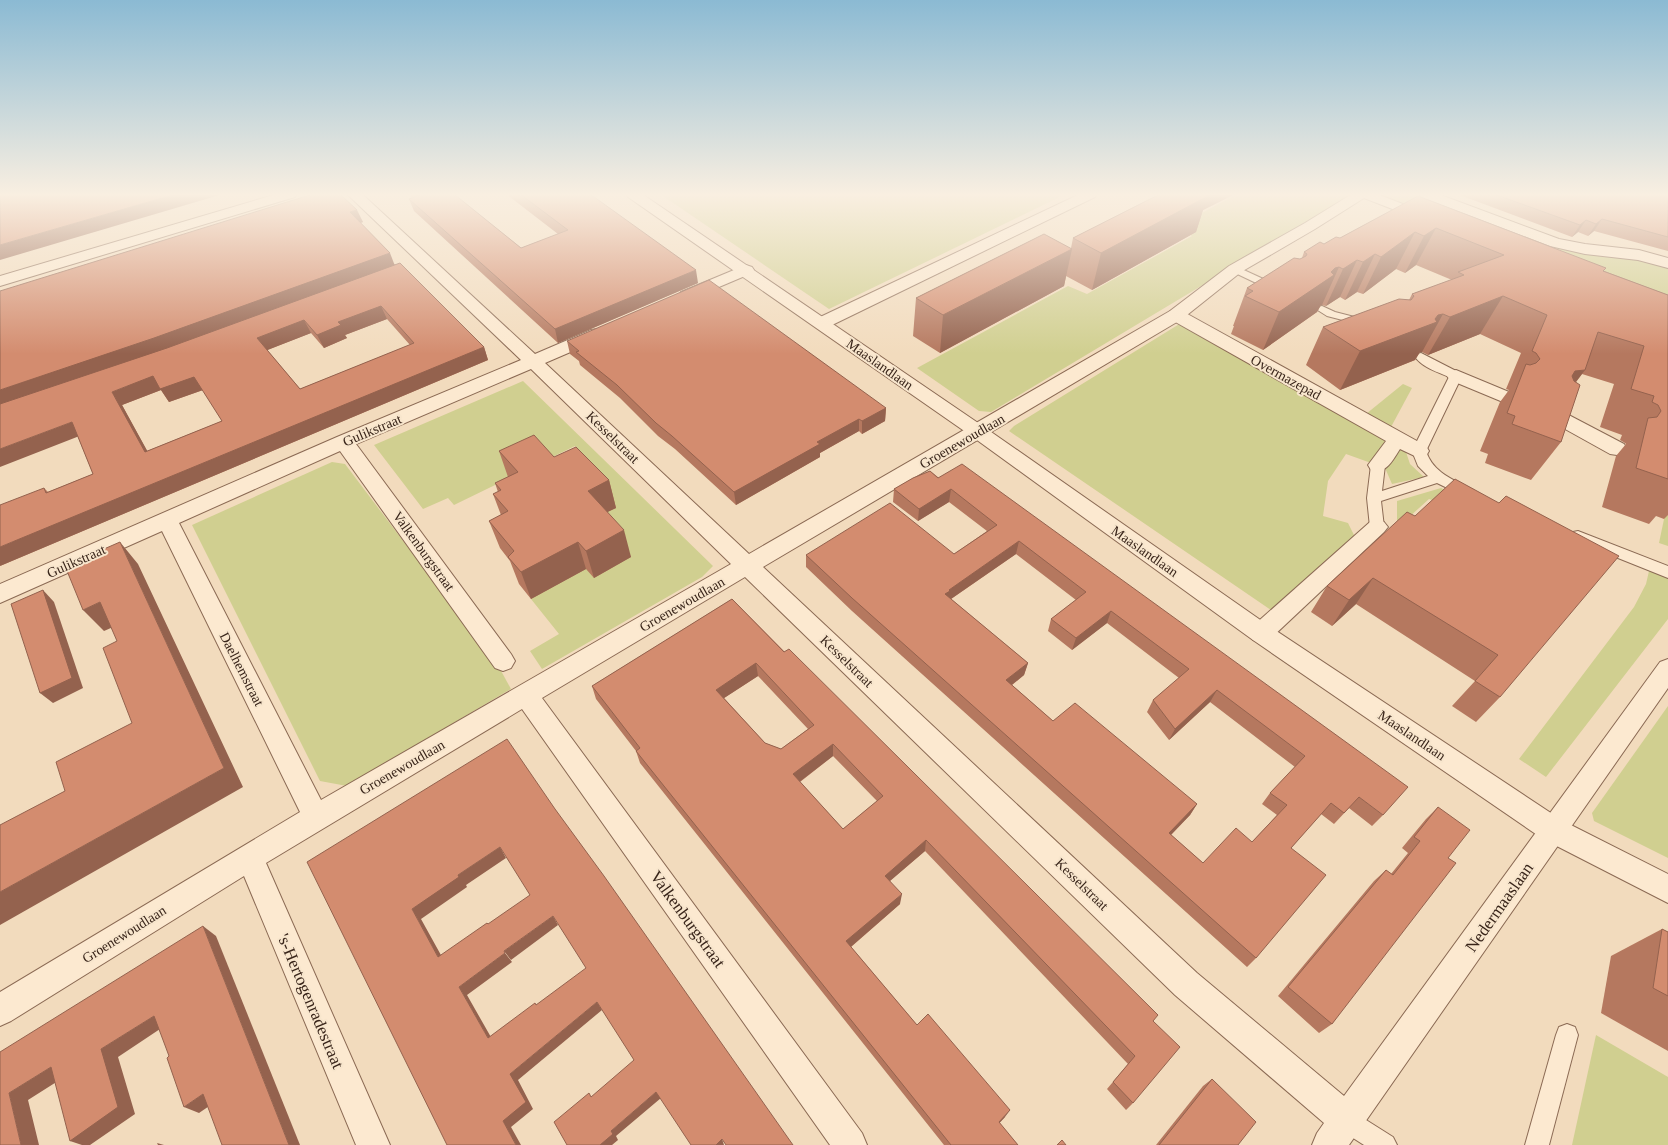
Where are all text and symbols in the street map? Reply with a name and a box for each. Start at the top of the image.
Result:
street label: Maaslandlaan [844,336,916,393]
street label: Overmazepad [1248,352,1323,403]
street label: Kesselstraat [583,408,642,466]
street label: Gulikstraat [341,411,404,450]
street label: Groenewoudlaan [917,411,1007,472]
street label: Valkenburgstraat [390,509,458,594]
street label: Maaslandlaan [1109,523,1181,580]
street label: Gulikstraat [45,542,108,581]
street label: Groenewoudlaan [637,574,727,635]
street label: Daelhemstraat [217,630,267,709]
street label: Kesselstraat [817,632,876,690]
street label: Maaslandlaan [1375,707,1448,763]
street label: Groenewoudlaan [357,737,447,798]
street label: Kesselstraat [1052,855,1111,913]
street label: Nedermaaslaan [1462,859,1538,956]
street label: Valkenburgstraat [646,867,729,972]
street label: Groenewoudlaan [80,903,169,966]
street label: 's-Hertogenradestraat [274,931,348,1072]

